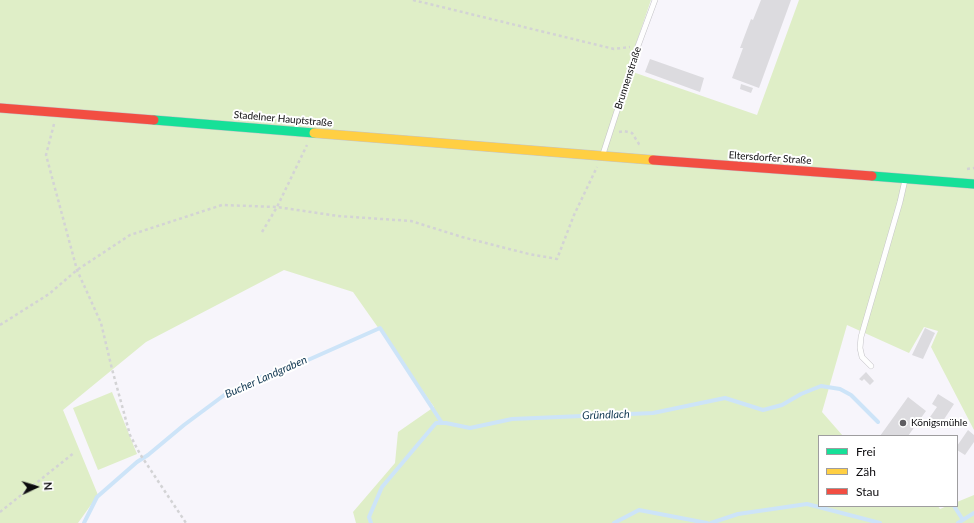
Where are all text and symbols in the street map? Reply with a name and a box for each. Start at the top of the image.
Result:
street label: Brunnenstraße [612,45,644,111]
street label: Stadelner Hauptstraße [233,109,333,129]
street label: Eltersdorfer Straße [728,149,812,167]
water label: Bucher Landgraben [223,353,309,401]
water label: Gründlach [582,408,630,422]
place label: Königsmühle [911,417,967,429]
marker: Königsmühle [898,418,908,428]
legend [818,435,958,507]
text: Frei [856,444,876,459]
text: Zäh [856,464,876,479]
north arrow [16,467,56,507]
text: N [42,481,55,491]
text: Stau [856,484,879,499]

